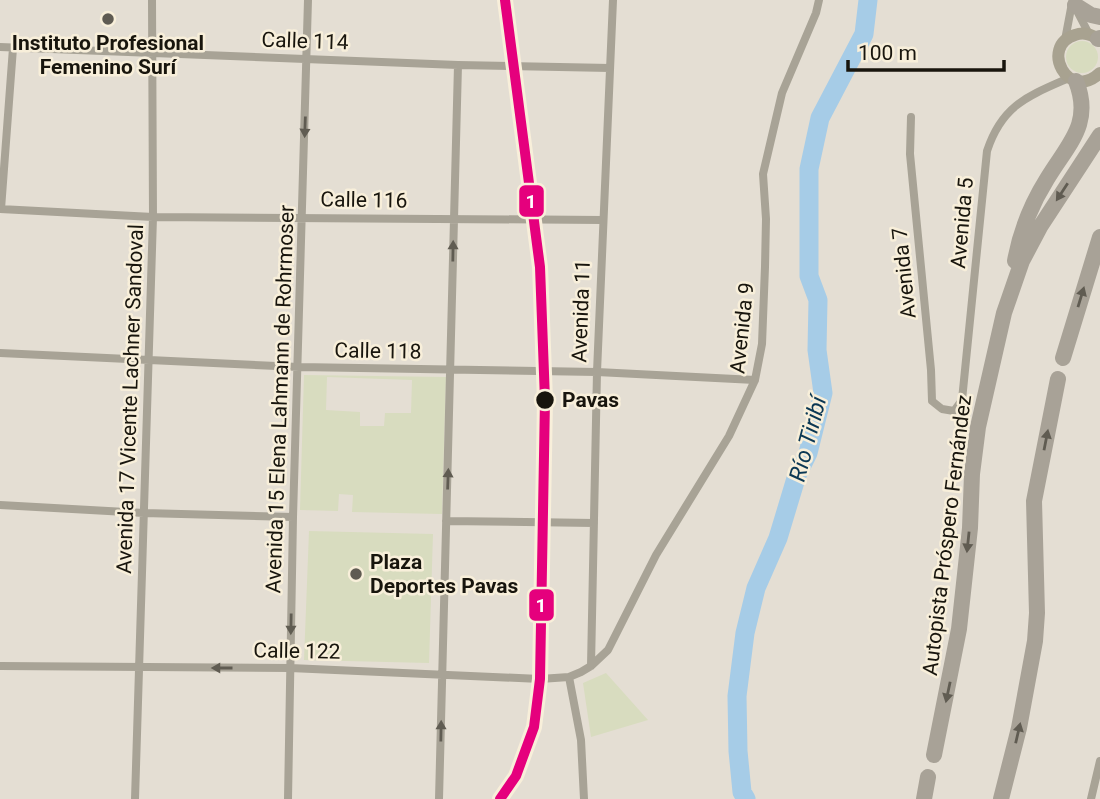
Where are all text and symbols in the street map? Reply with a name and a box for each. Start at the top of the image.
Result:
marker: Instituto Profesional Femenino Surí [100,11,116,27]
street label: Calle 114 [261,27,349,55]
scale bar [848,28,1004,72]
place label: Instituto Profesional Femenino Surí [12,31,204,79]
text: 100 m [858,41,917,65]
one-way arrow [299,116,311,138]
street label: Avenida 5 [946,176,978,270]
one-way arrow [1056,182,1069,202]
line badge: 1 [518,184,545,218]
street label: Calle 116 [320,187,408,213]
text: 1 [526,190,536,213]
street label: Avenida 15 Elena Lahmann de Rohrmoser [261,204,299,594]
street label: Avenida 17 Vicente Lachner Sandoval [112,224,148,574]
street label: Avenida 7 [887,226,921,320]
one-way arrow [447,240,459,262]
street label: Avenida 11 [567,259,595,363]
street label: Avenida 9 [725,281,759,375]
one-way arrow [1076,287,1087,308]
street label: Calle 118 [334,338,422,364]
place label: Pavas [562,388,619,412]
marker: Pavas [534,389,556,411]
water label: Río Tiribí [784,390,833,484]
street label: Autopista Próspero Fernández [918,393,976,677]
one-way arrow [1041,429,1052,451]
one-way arrow [442,468,454,490]
one-way arrow [963,531,974,553]
place label: Plaza Deportes Pavas [370,550,519,598]
marker: Plaza Deportes Pavas [348,566,364,582]
line badge: 1 [528,588,555,622]
text: 1 [536,594,546,617]
one-way arrow [285,613,297,635]
street label: Calle 122 [253,638,341,664]
one-way arrow [211,662,233,674]
one-way arrow [942,681,953,703]
one-way arrow [435,720,447,742]
one-way arrow [1013,722,1024,744]

